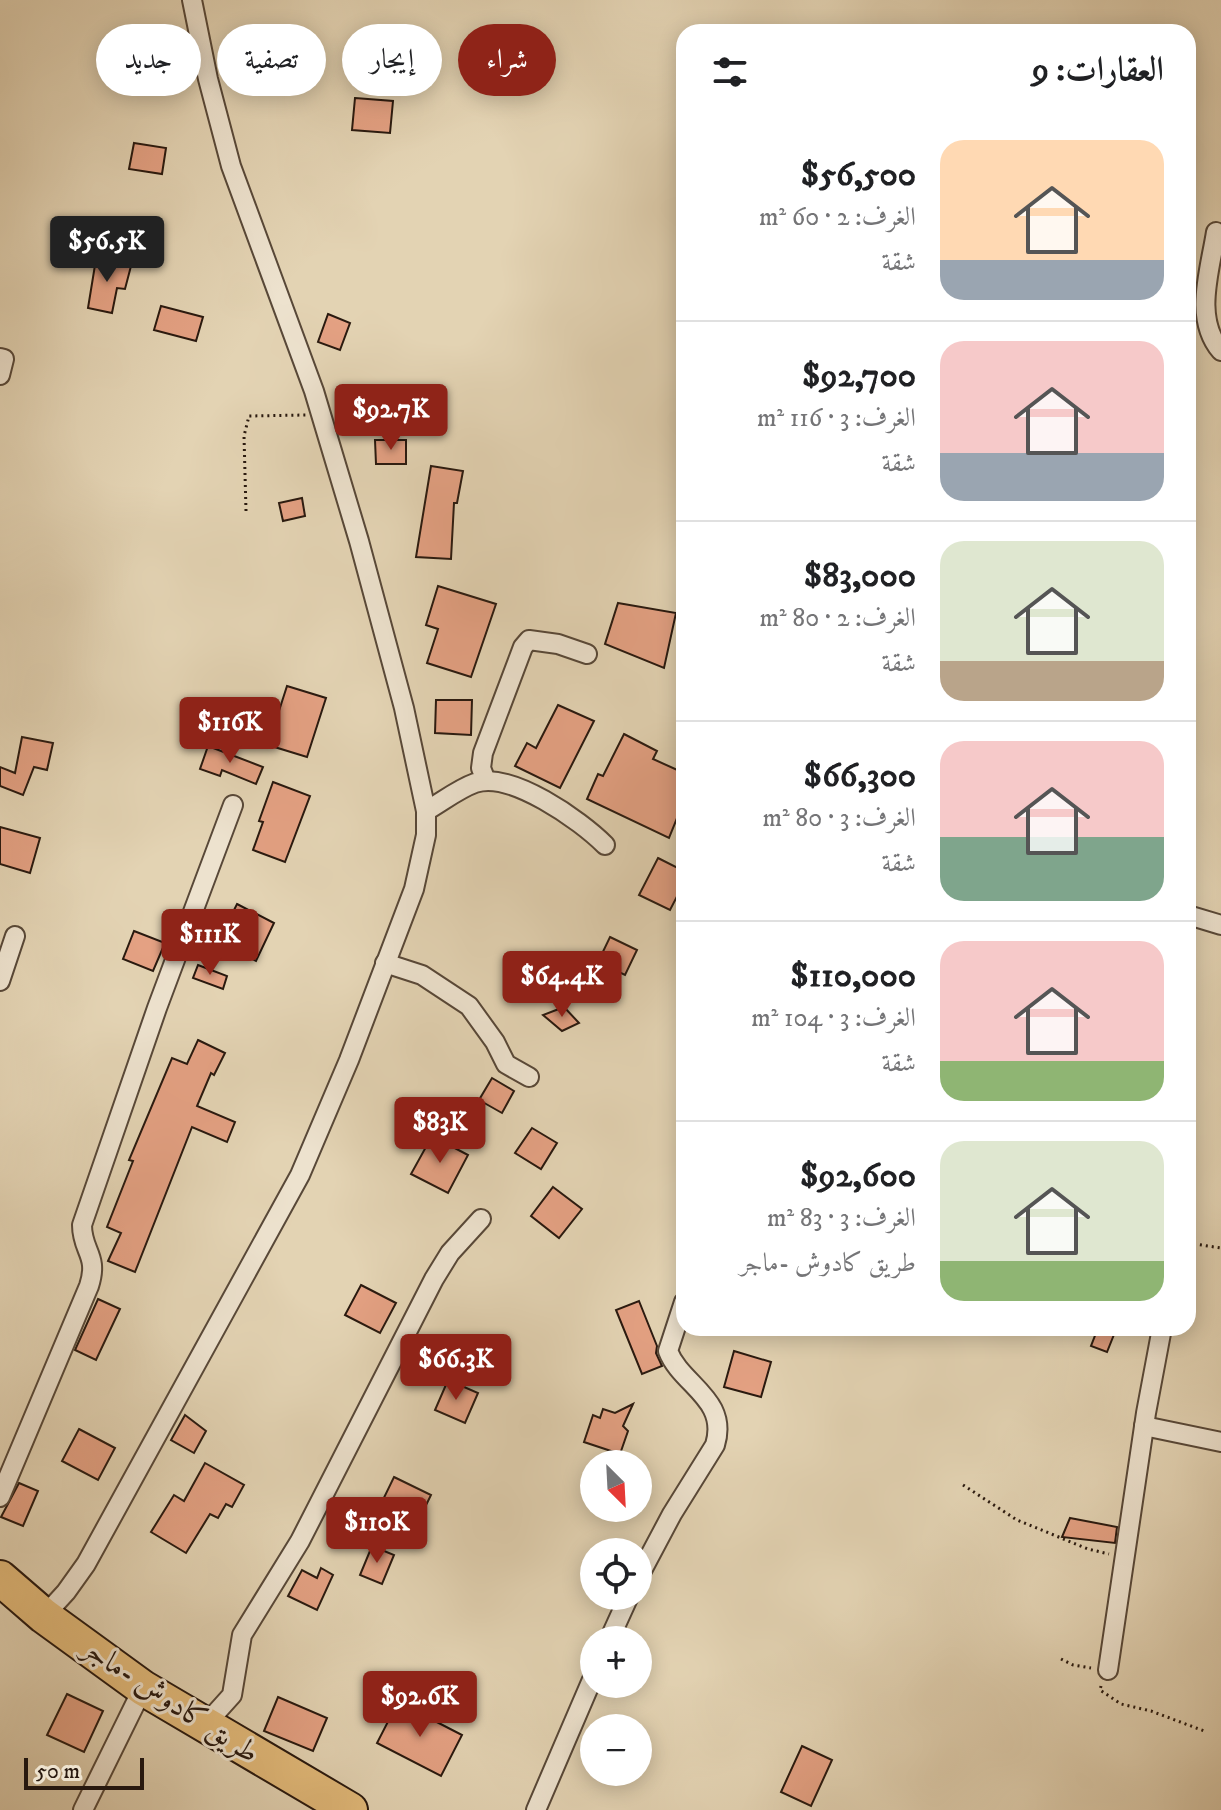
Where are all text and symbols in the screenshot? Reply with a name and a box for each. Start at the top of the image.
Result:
chip: جديد [96,24,201,96]
chip: تصفية [217,24,326,96]
chip: إيجار [342,24,442,96]
chip: شراء [458,24,556,96]
text: العقارات: 9 [1032,49,1164,91]
icon: filters [708,50,752,94]
text: $56,500 [801,154,916,196]
icon: home [1004,172,1100,268]
text: الغرف: 2 · 60 m² [759,201,916,234]
pin: $56.5K [42,216,172,284]
text: $56.5K [68,225,146,258]
text: شقة [882,246,916,279]
text: $92,700 [802,355,916,397]
icon: home [1004,373,1100,469]
pin: $92.7K [326,384,456,452]
text: $92.7K [353,393,429,426]
text: الغرف: 3 · 116 m² [757,402,916,435]
text: شقة [882,447,916,480]
text: $83,000 [804,555,916,597]
icon: home [1004,573,1100,669]
text: الغرف: 2 · 80 m² [760,602,916,635]
text: شقة [882,647,916,680]
pin: $116K [174,697,286,765]
text: $116K [198,706,262,739]
text: $66,300 [804,755,916,797]
icon: home [1004,773,1100,869]
text: الغرف: 3 · 80 m² [763,802,916,835]
text: شقة [882,847,916,880]
pin: $111K [154,909,266,977]
text: $111K [179,918,241,951]
pin: $64.4K [497,951,627,1019]
text: $110,000 [790,955,916,997]
text: $64.4K [521,960,603,993]
icon: home [1004,973,1100,1069]
text: الغرف: 3 · 104 m² [751,1002,916,1035]
text: شقة [882,1047,916,1080]
pin: $83K [393,1097,487,1165]
text: $83K [412,1106,468,1139]
text: $92,600 [800,1155,916,1197]
icon: home [1004,1173,1100,1269]
text: الغرف: 3 · 83 m² [767,1202,916,1235]
text: طريق كادوش -ماجر [740,1247,916,1280]
pin: $66.3K [391,1334,521,1402]
text: $66.3K [418,1343,494,1376]
north arrow [580,1450,652,1522]
map controls [580,1450,652,1786]
pin: $110K [321,1497,433,1565]
text: $110K [344,1506,410,1539]
button: locate [580,1538,652,1610]
button: + [580,1626,652,1698]
street label: طريق كادوش -ماجر [72,1629,265,1772]
pin: $92.6K [355,1671,485,1739]
text: $92.6K [381,1680,459,1713]
button: − [580,1714,652,1786]
scale bar [24,1754,144,1790]
text: 50 m [36,1758,80,1785]

